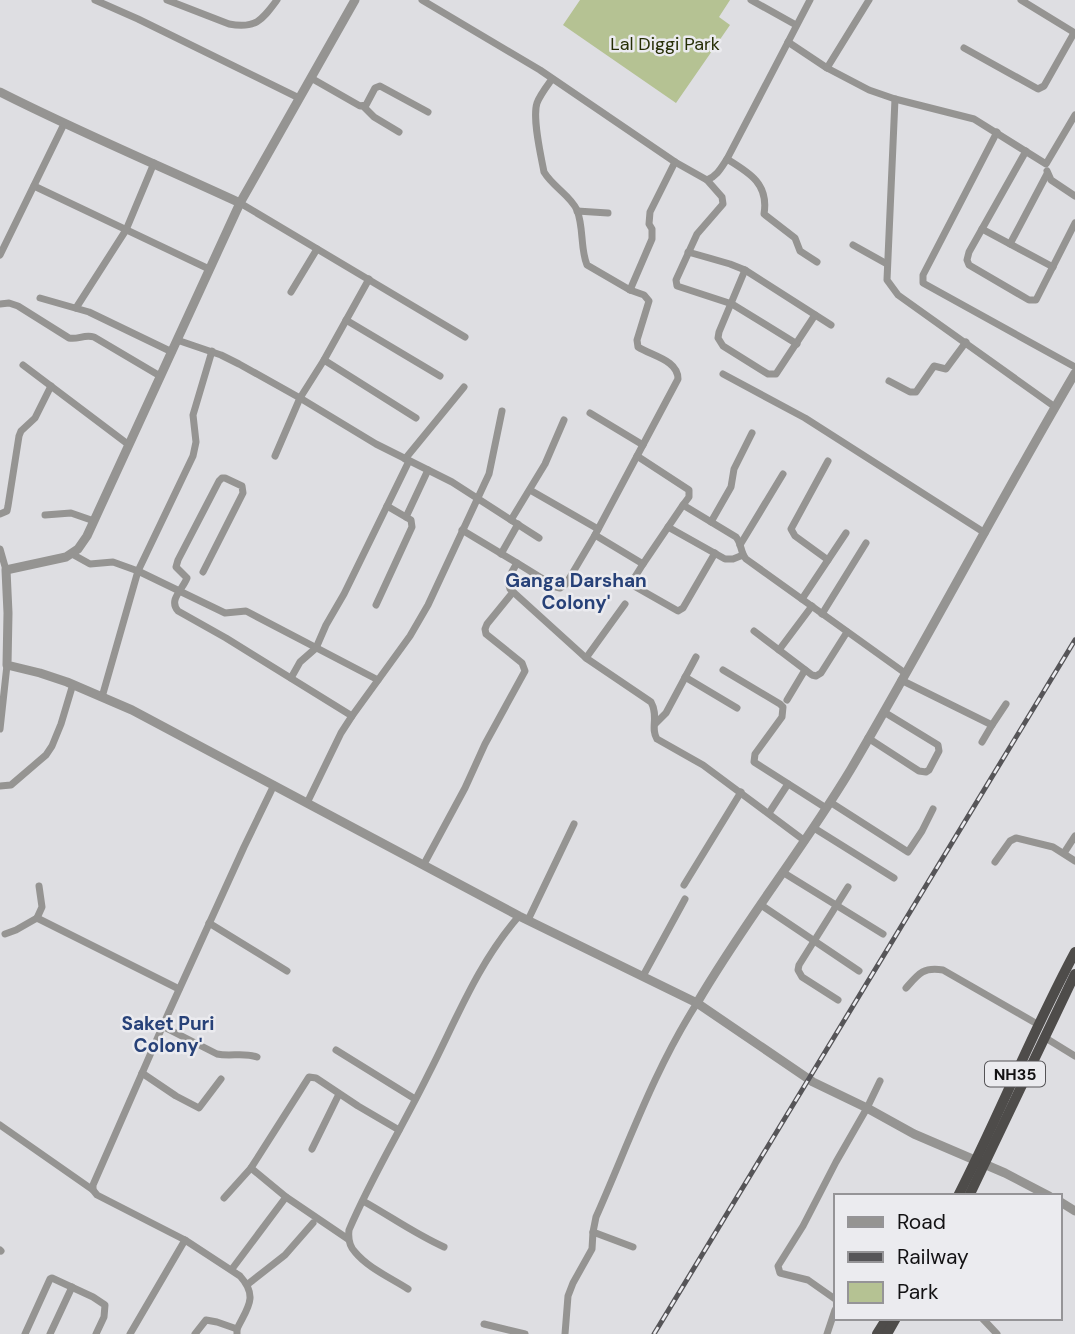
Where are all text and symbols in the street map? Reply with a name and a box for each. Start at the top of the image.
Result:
park label: Lal Diggi Park [610,32,720,56]
district label: Ganga Darshan Colony' [505,568,647,615]
district label: Saket Puri Colony' [121,1011,215,1058]
road number: NH35 [985,1062,1045,1086]
legend [834,1194,1061,1320]
text: Road [897,1208,946,1236]
text: Railway [897,1243,969,1271]
text: Park [897,1278,939,1306]

